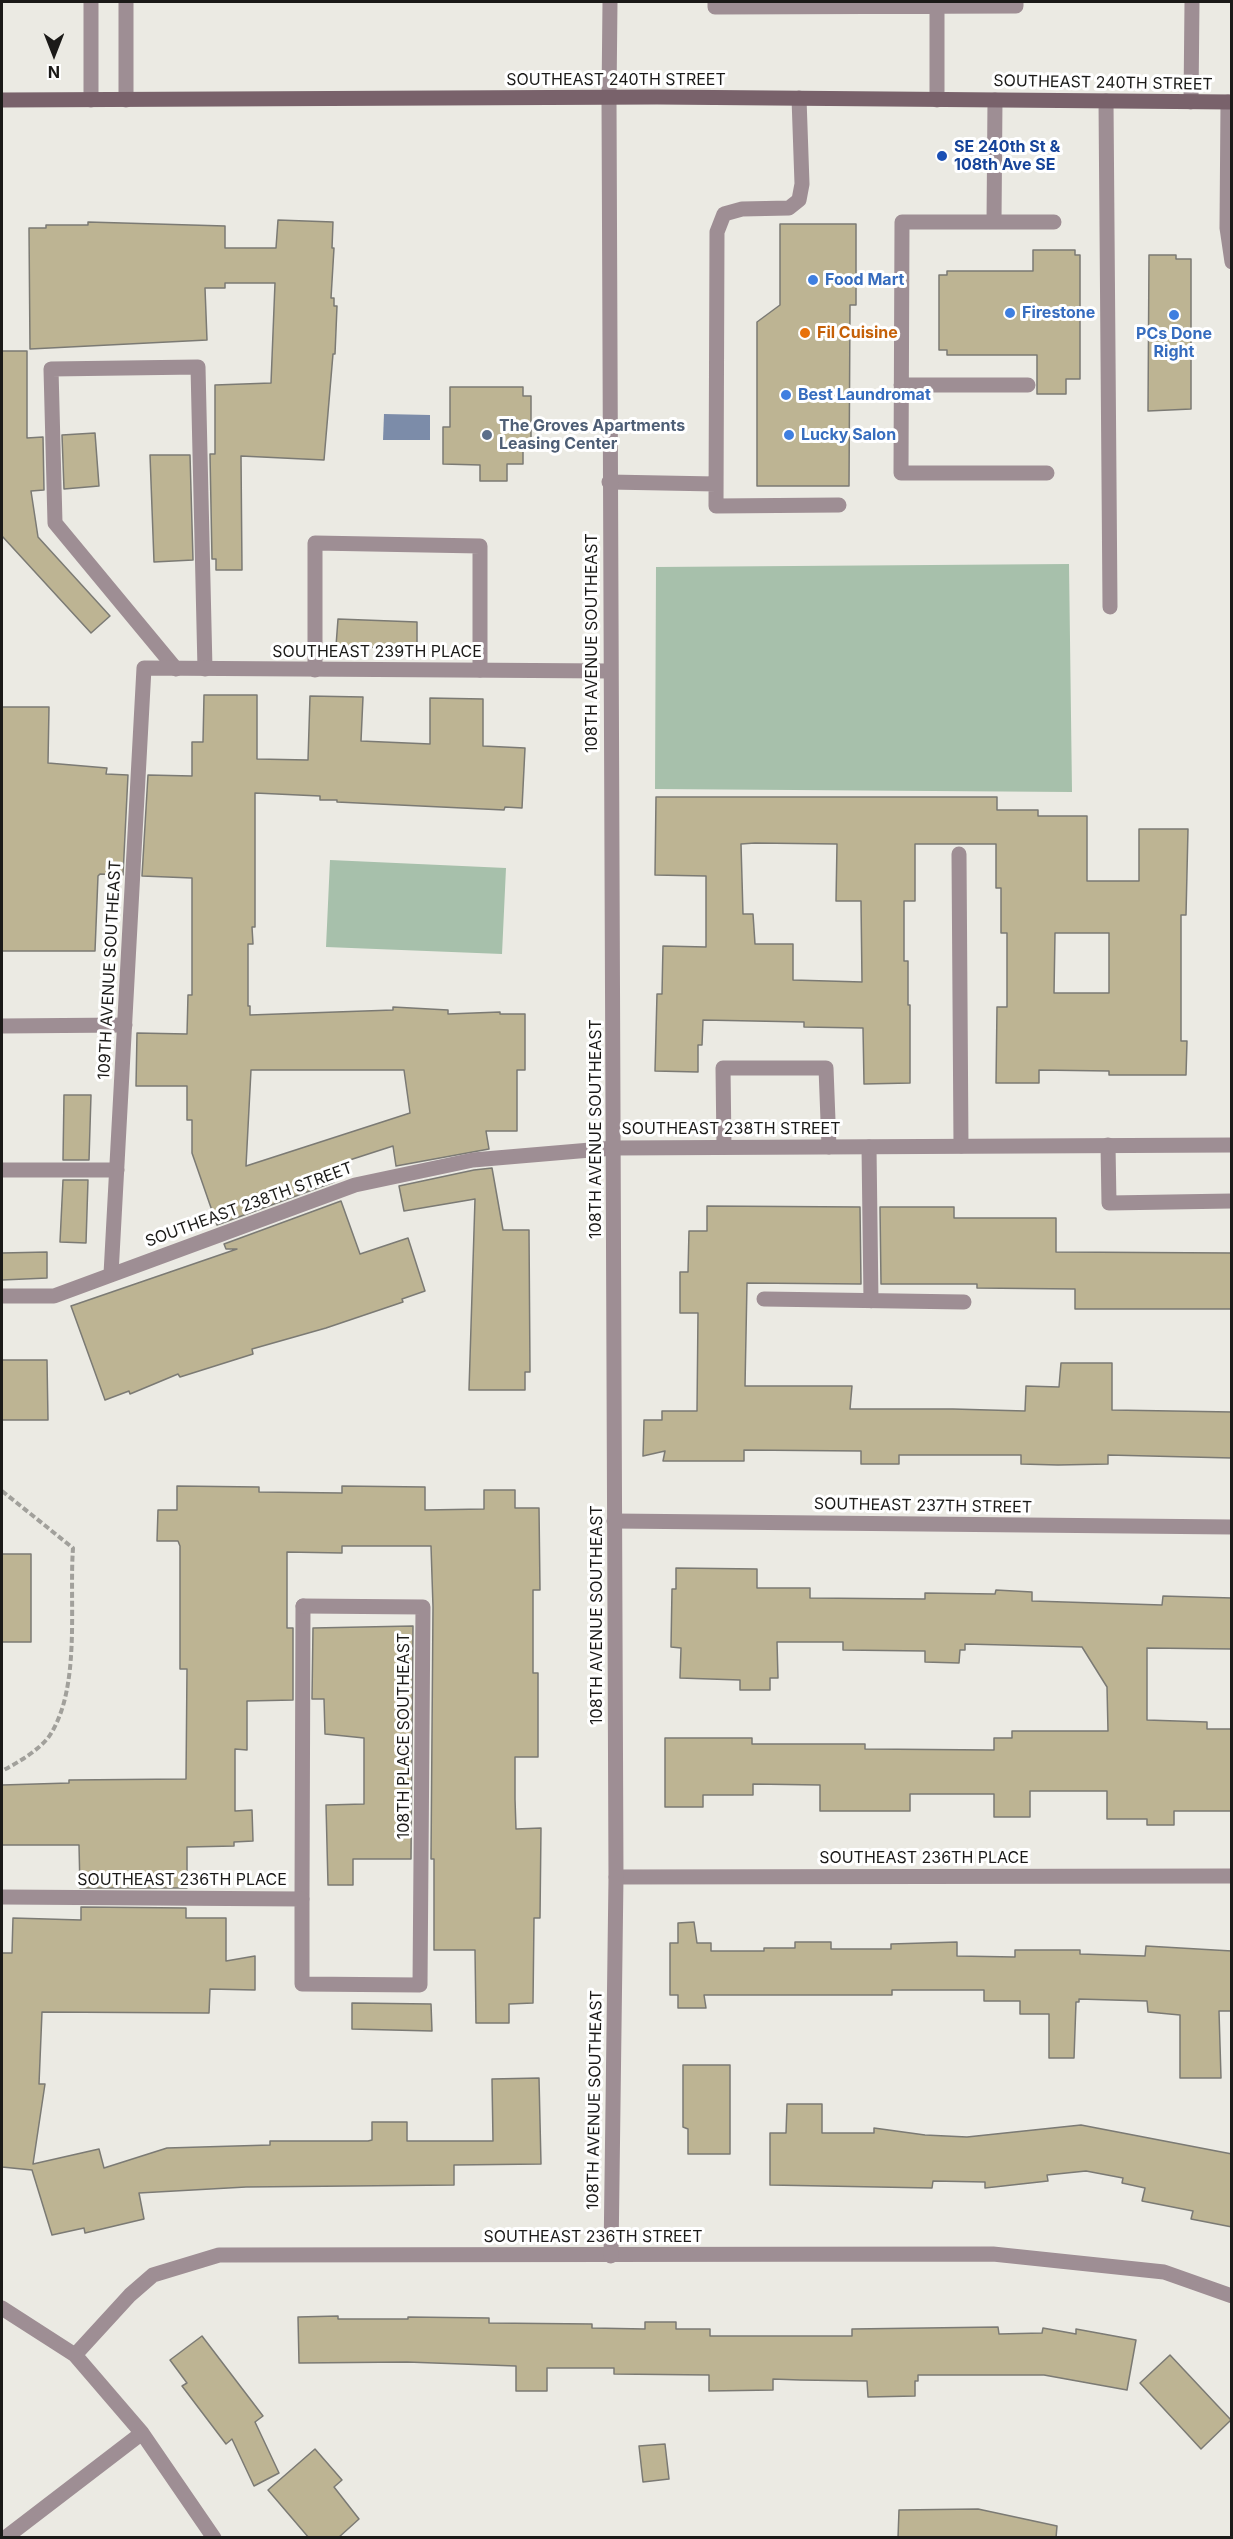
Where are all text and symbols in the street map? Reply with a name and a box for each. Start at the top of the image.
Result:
north arrow [24,24,84,84]
text: N [48,62,60,82]
street label: SOUTHEAST 240TH STREET [506,70,726,90]
street label: SOUTHEAST 240TH STREET [993,71,1213,95]
place label: SE 240th St & 108th Ave SE [954,137,1060,175]
marker: SE 240th St & 108th Ave SE [935,149,949,163]
place label: Food Mart [825,270,904,290]
marker: Food Mart [806,273,820,287]
place label: Firestone [1022,303,1095,323]
marker: Firestone [1003,306,1017,320]
marker: PCs Done Right [1167,308,1181,322]
place label: Fil Cuisine [817,323,898,343]
place label: PCs Done Right [1136,324,1212,362]
marker: Fil Cuisine [798,326,812,340]
place label: Best Laundromat [798,385,931,405]
marker: Best Laundromat [779,388,793,402]
place label: The Groves Apartments Leasing Center [499,416,685,454]
place label: Lucky Salon [801,425,896,445]
marker: The Groves Apartments Leasing Center [480,428,494,442]
marker: Lucky Salon [782,428,796,442]
street label: 108TH AVENUE SOUTHEAST [582,533,602,753]
street label: SOUTHEAST 239TH PLACE [272,642,482,662]
street label: 109TH AVENUE SOUTHEAST [95,860,125,1080]
street label: 108TH AVENUE SOUTHEAST [586,1019,606,1239]
street label: SOUTHEAST 238TH STREET [621,1119,841,1139]
street label: SOUTHEAST 238TH STREET [143,1159,355,1251]
street label: SOUTHEAST 237TH STREET [814,1494,1032,1518]
street label: 108TH AVENUE SOUTHEAST [587,1505,607,1725]
street label: 108TH PLACE SOUTHEAST [394,1633,414,1839]
street label: SOUTHEAST 236TH PLACE [819,1848,1029,1868]
street label: SOUTHEAST 236TH PLACE [77,1870,287,1890]
street label: 108TH AVENUE SOUTHEAST [583,1990,607,2210]
street label: SOUTHEAST 236TH STREET [483,2227,703,2247]

